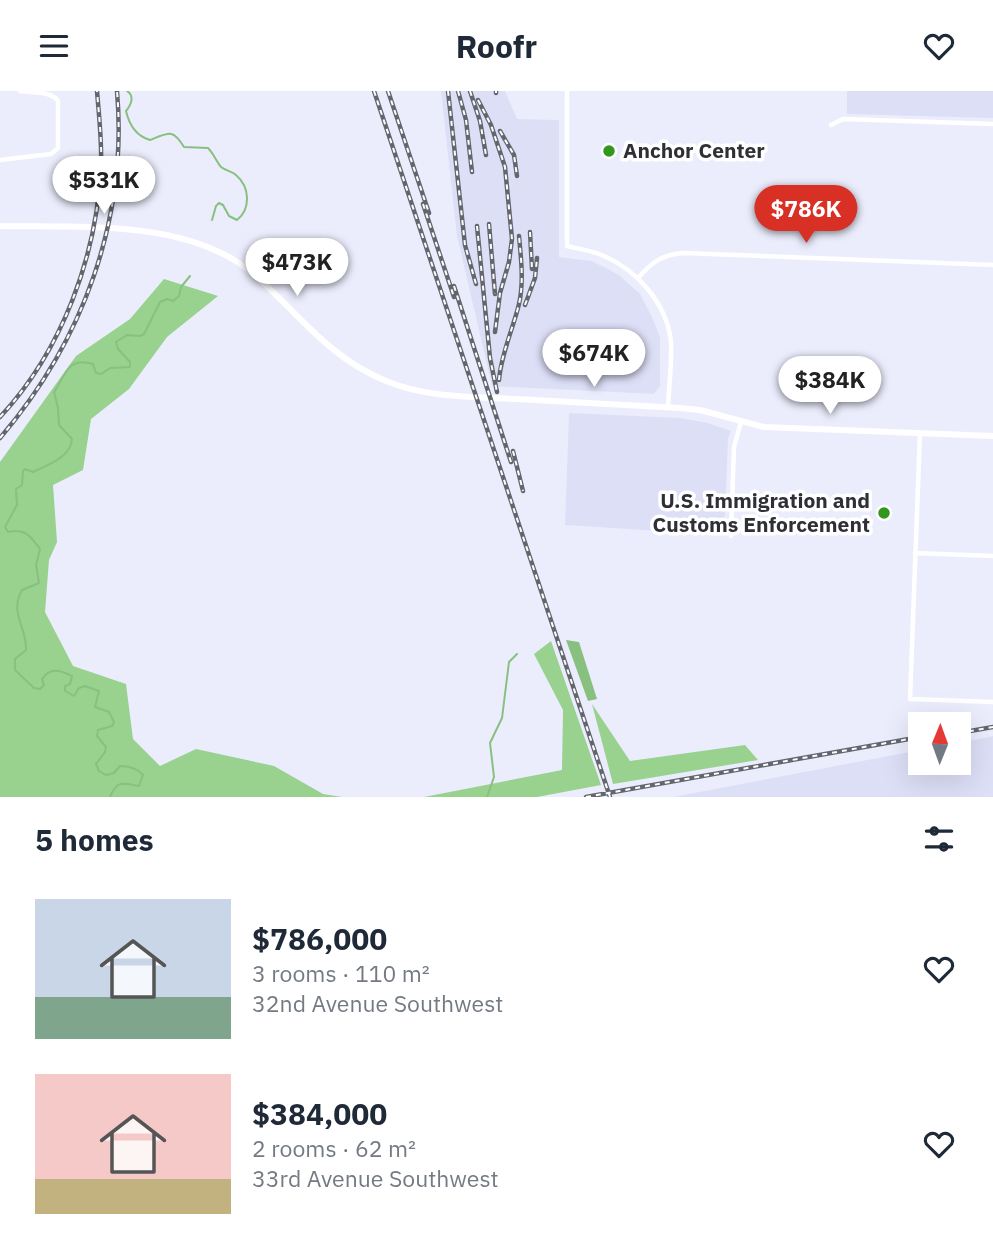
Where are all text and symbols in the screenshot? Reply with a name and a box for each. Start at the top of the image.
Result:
text: Roofr [456,25,537,67]
icon: menu [35,27,73,65]
icon: heart [920,27,958,65]
place label: Anchor Center [623,136,765,164]
marker: Anchor Center [601,143,617,159]
pin: $531K [55,157,153,216]
text: $531K [68,164,140,194]
pin: $786K [757,185,855,245]
text: $786K [770,193,842,223]
pin: $473K [248,239,346,298]
text: $473K [261,246,333,276]
pin: $674K [545,329,643,389]
text: $674K [558,337,630,367]
pin: $384K [781,357,879,416]
text: $384K [794,364,866,394]
place label: U.S. Immigration and Customs Enforcement [653,486,870,538]
marker: U.S. Immigration and Customs Enforcement [876,505,892,521]
north arrow [908,712,971,775]
map controls [908,712,971,775]
text: 5 homes [35,820,154,859]
icon: filters [920,820,958,858]
text: $786,000 [252,919,387,958]
icon: home [91,927,175,1011]
icon: heart [920,950,958,988]
text: 3 rooms · 110 m² [252,958,430,988]
text: 32nd Avenue Southwest [252,988,503,1018]
text: $384,000 [252,1094,387,1133]
icon: home [91,1102,175,1186]
icon: heart [920,1125,958,1163]
text: 2 rooms · 62 m² [252,1133,416,1163]
text: 33rd Avenue Southwest [252,1163,499,1193]

